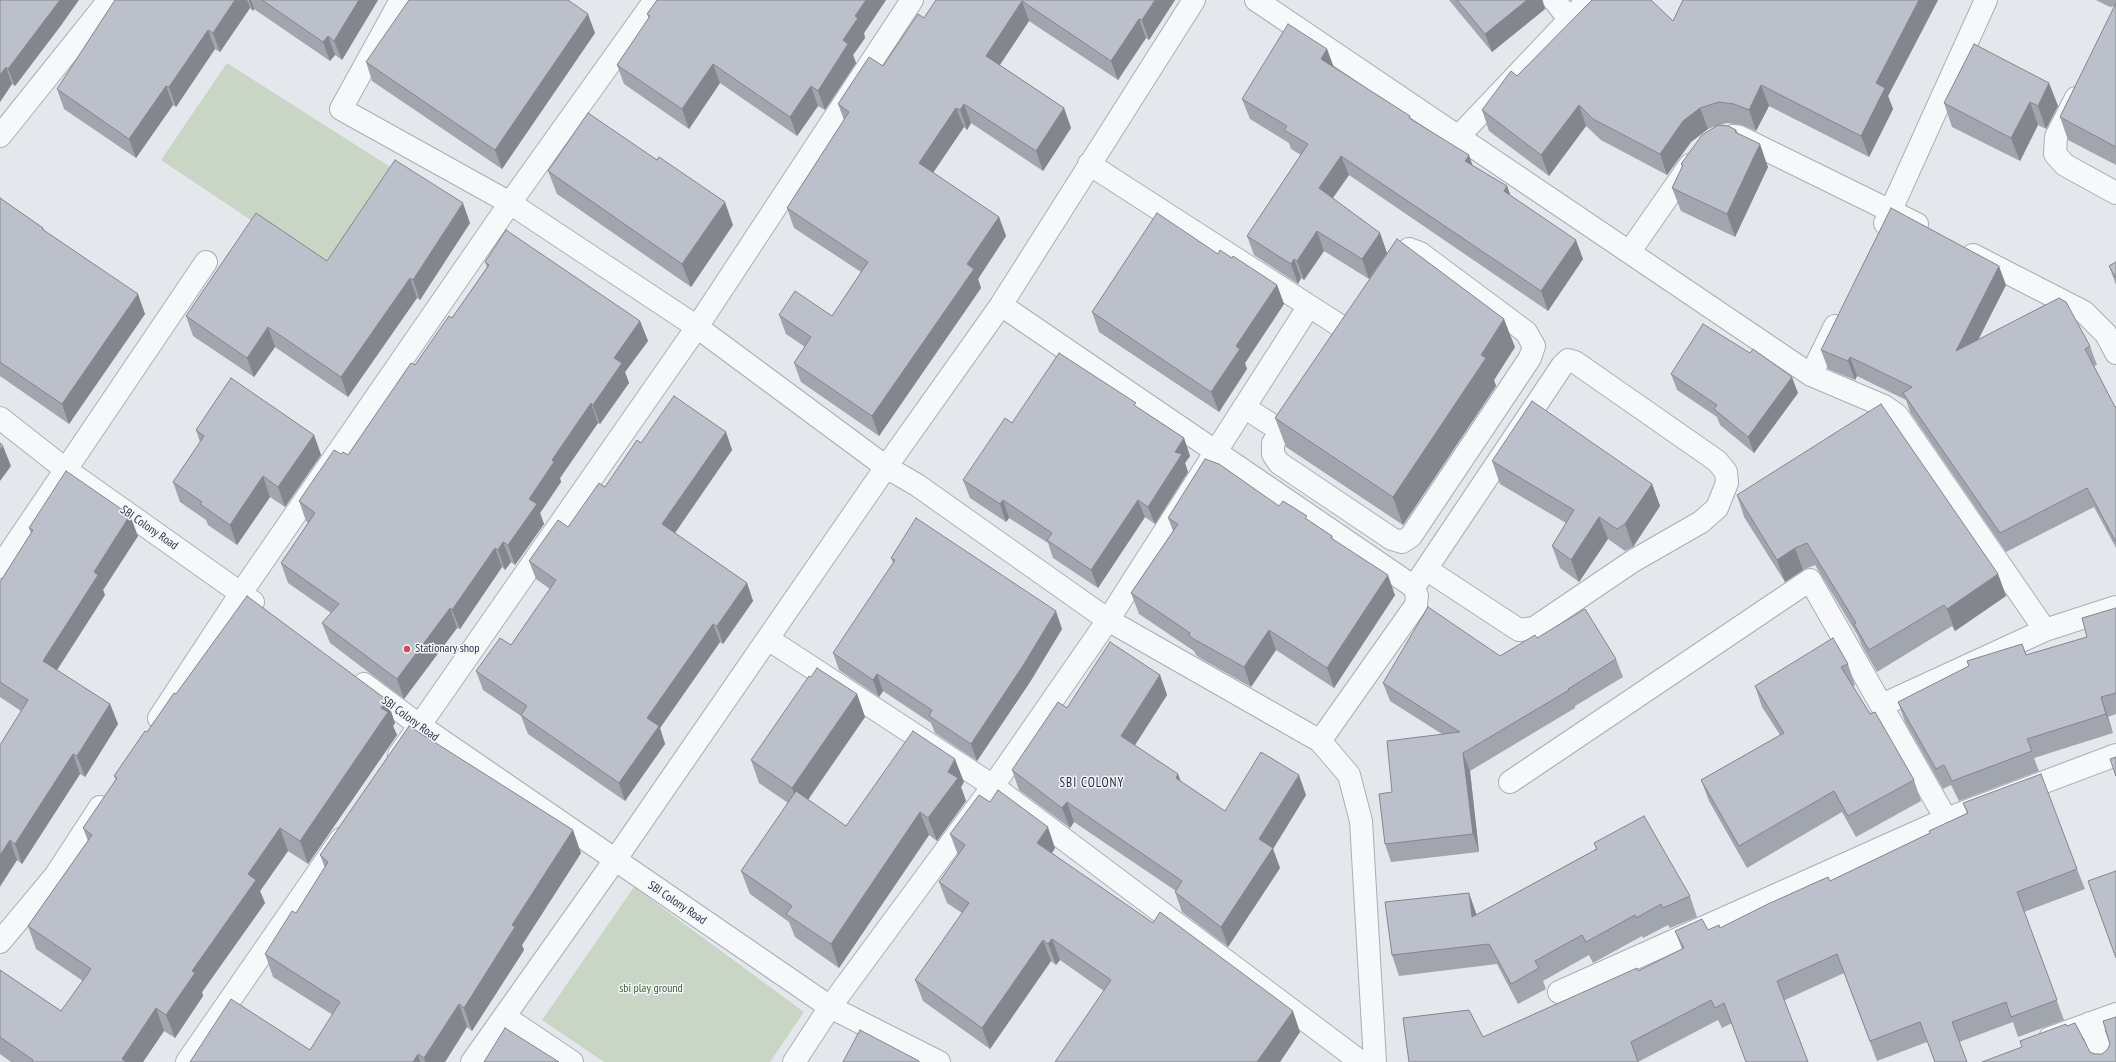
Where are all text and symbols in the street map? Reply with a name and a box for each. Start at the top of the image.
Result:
street label: SBI Colony Road [117,503,181,553]
place label: Stationary shop [415,642,479,656]
marker: Stationary shop [402,644,412,654]
street label: SBI Colony Road [379,693,441,745]
district label: SBI COLONY [1060,775,1124,791]
street label: SBI Colony Road [645,878,709,928]
park label: sbi play ground [619,982,683,996]

